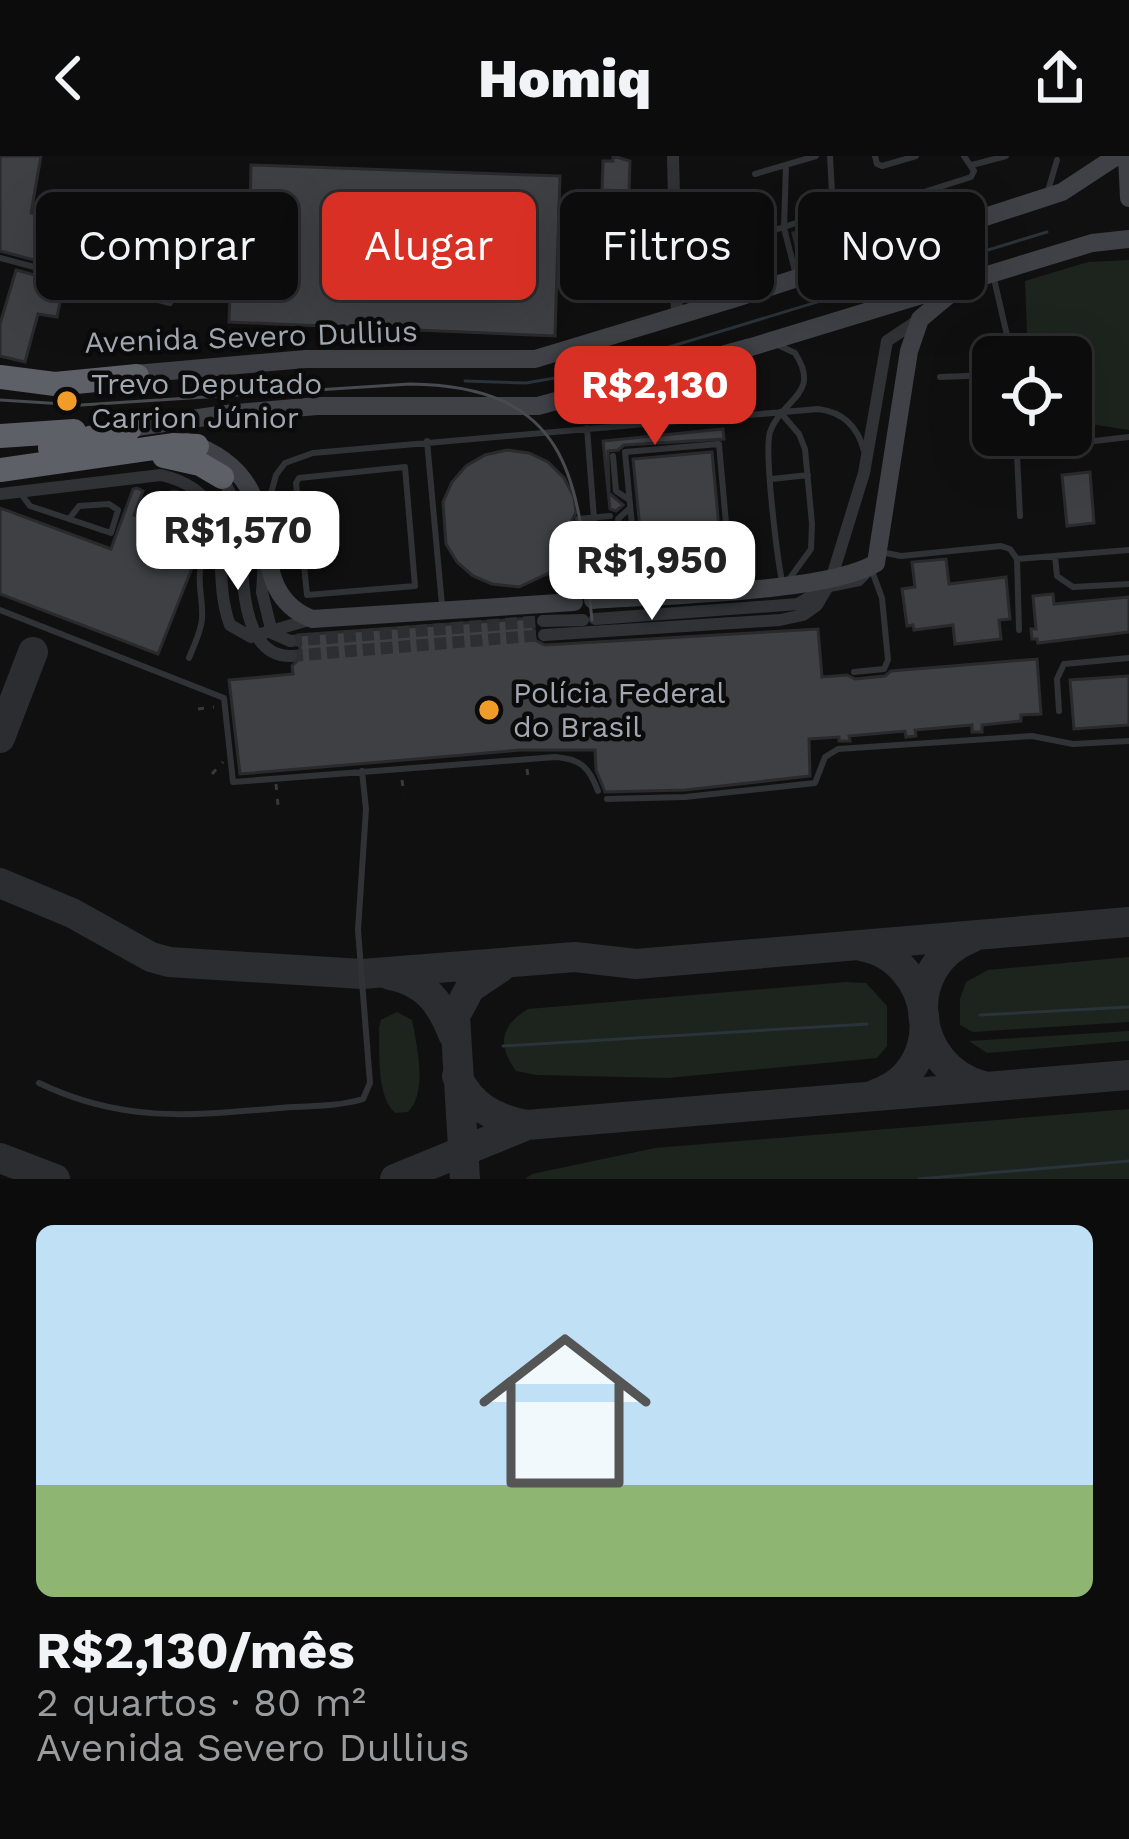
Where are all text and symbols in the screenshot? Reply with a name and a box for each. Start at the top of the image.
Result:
icon: back [36,45,102,111]
icon: share [1027,45,1093,111]
text: Homiq [478,47,651,110]
chip: Comprar [36,192,298,300]
chip: Alugar [322,192,536,300]
chip: Filtros [560,192,774,300]
chip: Novo [798,192,985,300]
street label: Avenida Severo Dullius [84,313,418,360]
map controls [972,336,1092,456]
button: locate [972,336,1092,456]
pin: R$2,130 [544,346,766,448]
text: R$2,130 [581,362,729,407]
place label: Trevo Deputado Carrion Júnior [91,366,322,435]
marker: Trevo Deputado Carrion Júnior [54,388,80,414]
pin: R$1,570 [127,491,349,593]
text: R$1,570 [163,507,313,552]
pin: R$1,950 [541,521,763,623]
text: R$1,950 [576,537,728,582]
place label: Polícia Federal do Brasil [513,675,726,744]
marker: Polícia Federal do Brasil [476,697,502,723]
icon: home [457,1303,673,1519]
text: R$2,130/mês [36,1621,355,1680]
text: 2 quartos · 80 m² [36,1680,366,1725]
text: Avenida Severo Dullius [36,1725,469,1770]

